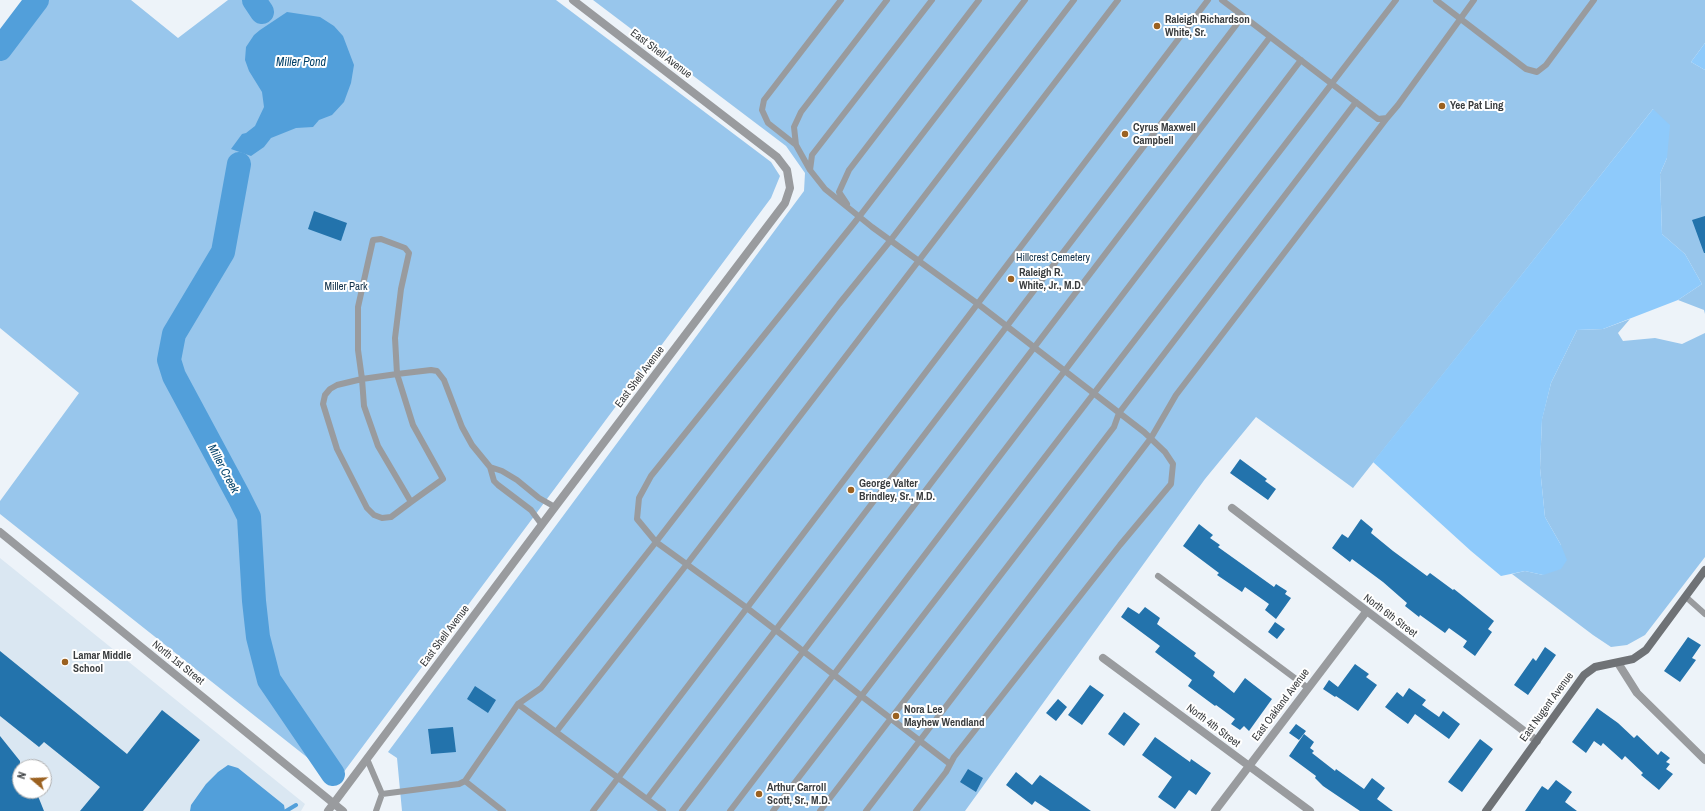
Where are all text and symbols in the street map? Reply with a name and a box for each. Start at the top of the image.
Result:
place label: Raleigh Richardson White, Sr. [1165,13,1250,39]
marker: Raleigh Richardson White, Sr. [1152,21,1162,31]
street label: East Shell Avenue [628,27,694,81]
water label: Miller Pond [276,56,326,70]
place label: Yee Pat Ling [1450,99,1503,113]
marker: Yee Pat Ling [1437,101,1447,111]
place label: Cyrus Maxwell Campbell [1133,121,1196,147]
marker: Cyrus Maxwell Campbell [1120,129,1130,139]
park label: Hillcrest Cemetery [1016,251,1090,265]
place label: Raleigh R. White, Jr., M.D. [1019,266,1083,292]
marker: Raleigh R. White, Jr., M.D. [1006,274,1016,284]
park label: Miller Park [324,280,368,294]
street label: East Shell Avenue [613,344,667,410]
water label: Miller Creek [204,442,242,496]
place label: George Valter Brindley, Sr., M.D. [859,477,935,503]
marker: George Valter Brindley, Sr., M.D. [846,485,856,495]
street label: North 6th Street [1361,592,1419,640]
street label: East Shell Avenue [418,603,472,669]
street label: North 1st Street [149,638,207,688]
place label: Lamar Middle School [73,649,131,675]
marker: Lamar Middle School [60,657,70,667]
street label: East Oakland Avenue [1250,666,1312,744]
street label: East Nugent Avenue [1517,670,1577,744]
street label: North 4th Street [1184,702,1242,750]
place label: Nora Lee Mayhew Wendland [904,703,985,729]
marker: Nora Lee Mayhew Wendland [891,711,901,721]
north arrow [12,759,52,799]
text: N [14,770,29,781]
place label: Arthur Carroll Scott, Sr., M.D. [767,781,830,807]
marker: Arthur Carroll Scott, Sr., M.D. [754,789,764,799]

